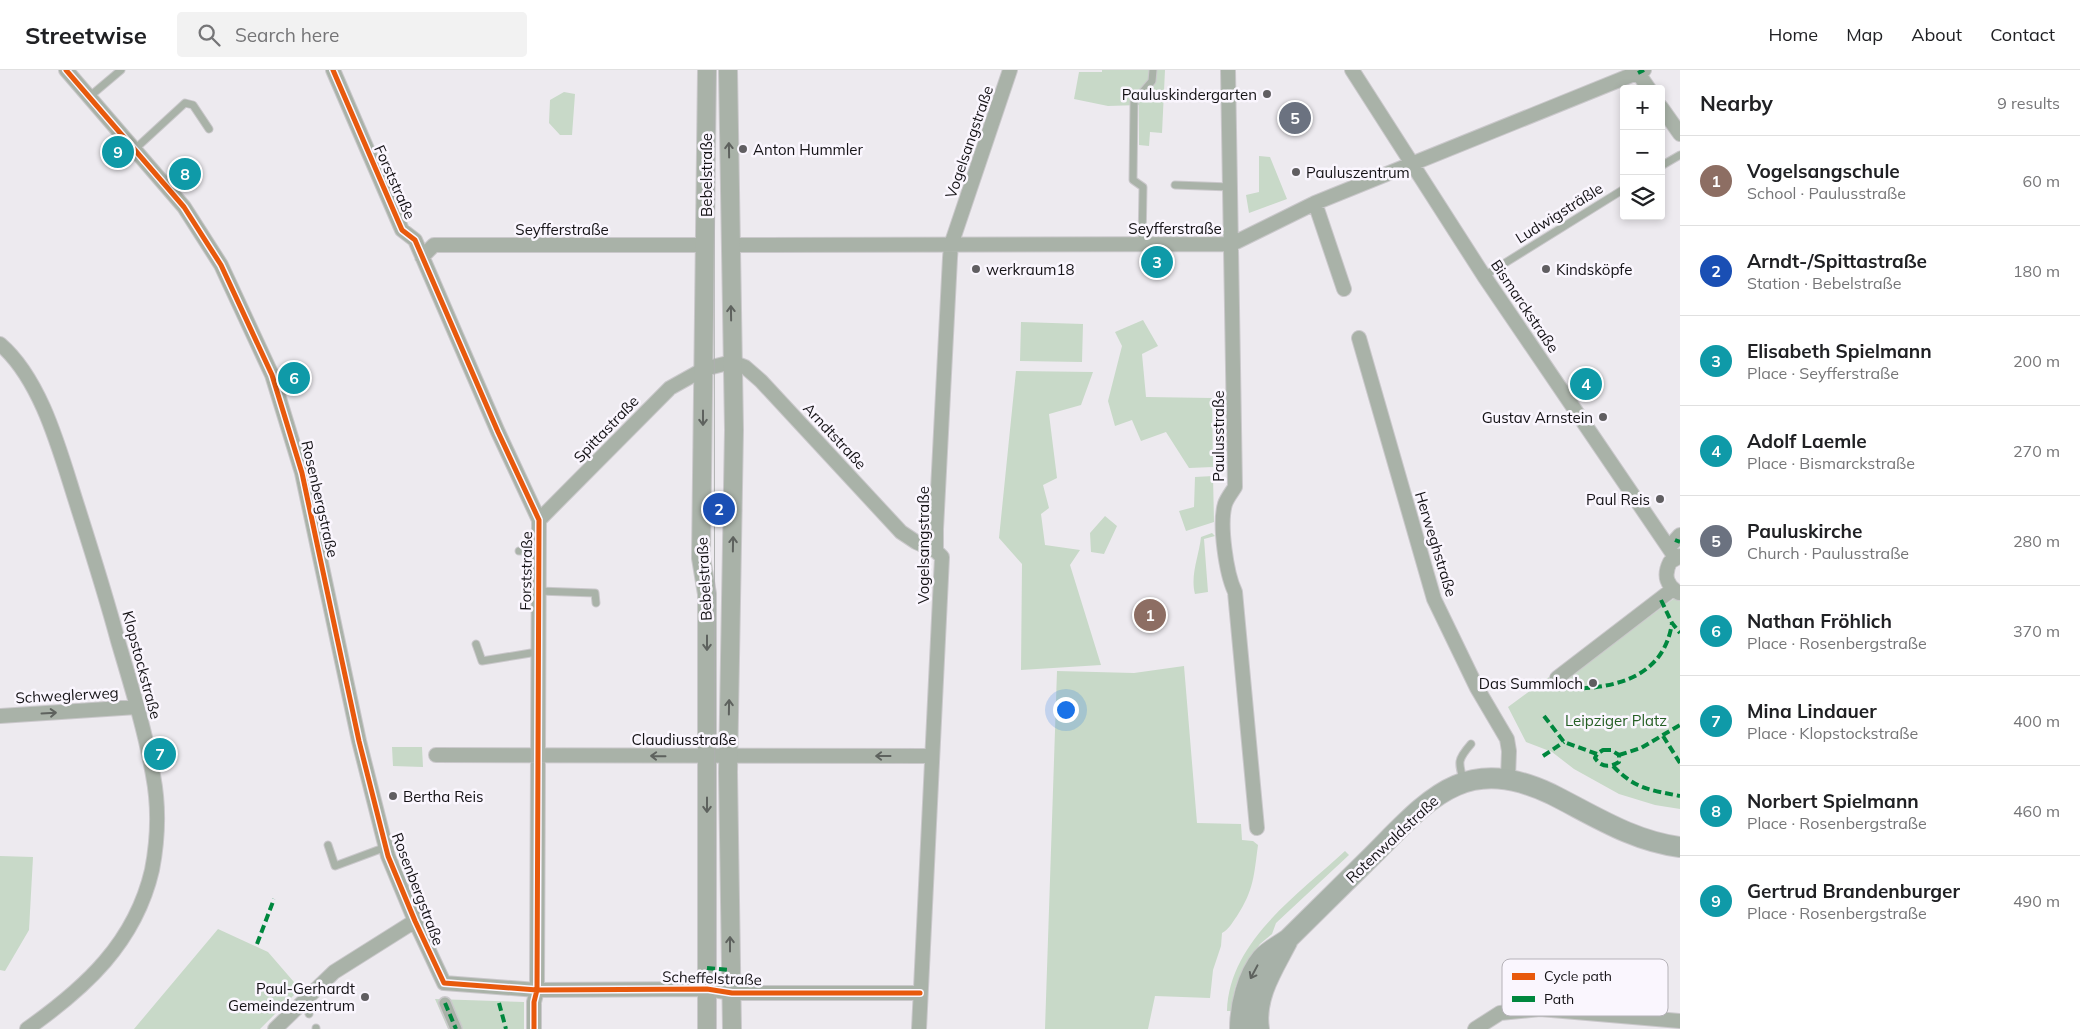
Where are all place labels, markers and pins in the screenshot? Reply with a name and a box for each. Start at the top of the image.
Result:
place label: Pauluskindergarten [1122,85,1257,104]
marker: Pauluskindergarten [1261,88,1273,100]
pin: 5 [1279,99,1311,137]
pin: 9 [102,133,134,171]
place label: Anton Hummler [753,140,863,159]
marker: Anton Hummler [737,143,749,155]
pin: 8 [169,155,201,193]
place label: Pauluszentrum [1306,163,1410,182]
marker: Pauluszentrum [1290,166,1302,178]
pin: 3 [1141,243,1173,281]
place label: werkraum18 [986,260,1074,279]
place label: Kindsköpfe [1556,260,1632,279]
marker: werkraum18 [970,263,982,275]
marker: Kindsköpfe [1540,263,1552,275]
pin: 6 [278,359,310,397]
pin: 4 [1570,365,1602,403]
place label: Gustav Arnstein [1482,408,1593,427]
marker: Gustav Arnstein [1597,411,1609,423]
pin: 2 [703,490,735,528]
place label: Paul Reis [1586,490,1650,509]
marker: Paul Reis [1654,493,1666,505]
pin: 1 [1134,596,1166,634]
place label: Das Summloch [1479,674,1583,693]
marker: Das Summloch [1587,677,1599,689]
pin: 7 [144,735,176,773]
place label: Bertha Reis [403,787,484,806]
marker: Bertha Reis [387,790,399,802]
place label: Paul-Gerhardt Gemeindezentrum [228,979,355,1015]
marker: Paul-Gerhardt Gemeindezentrum [359,991,371,1003]

